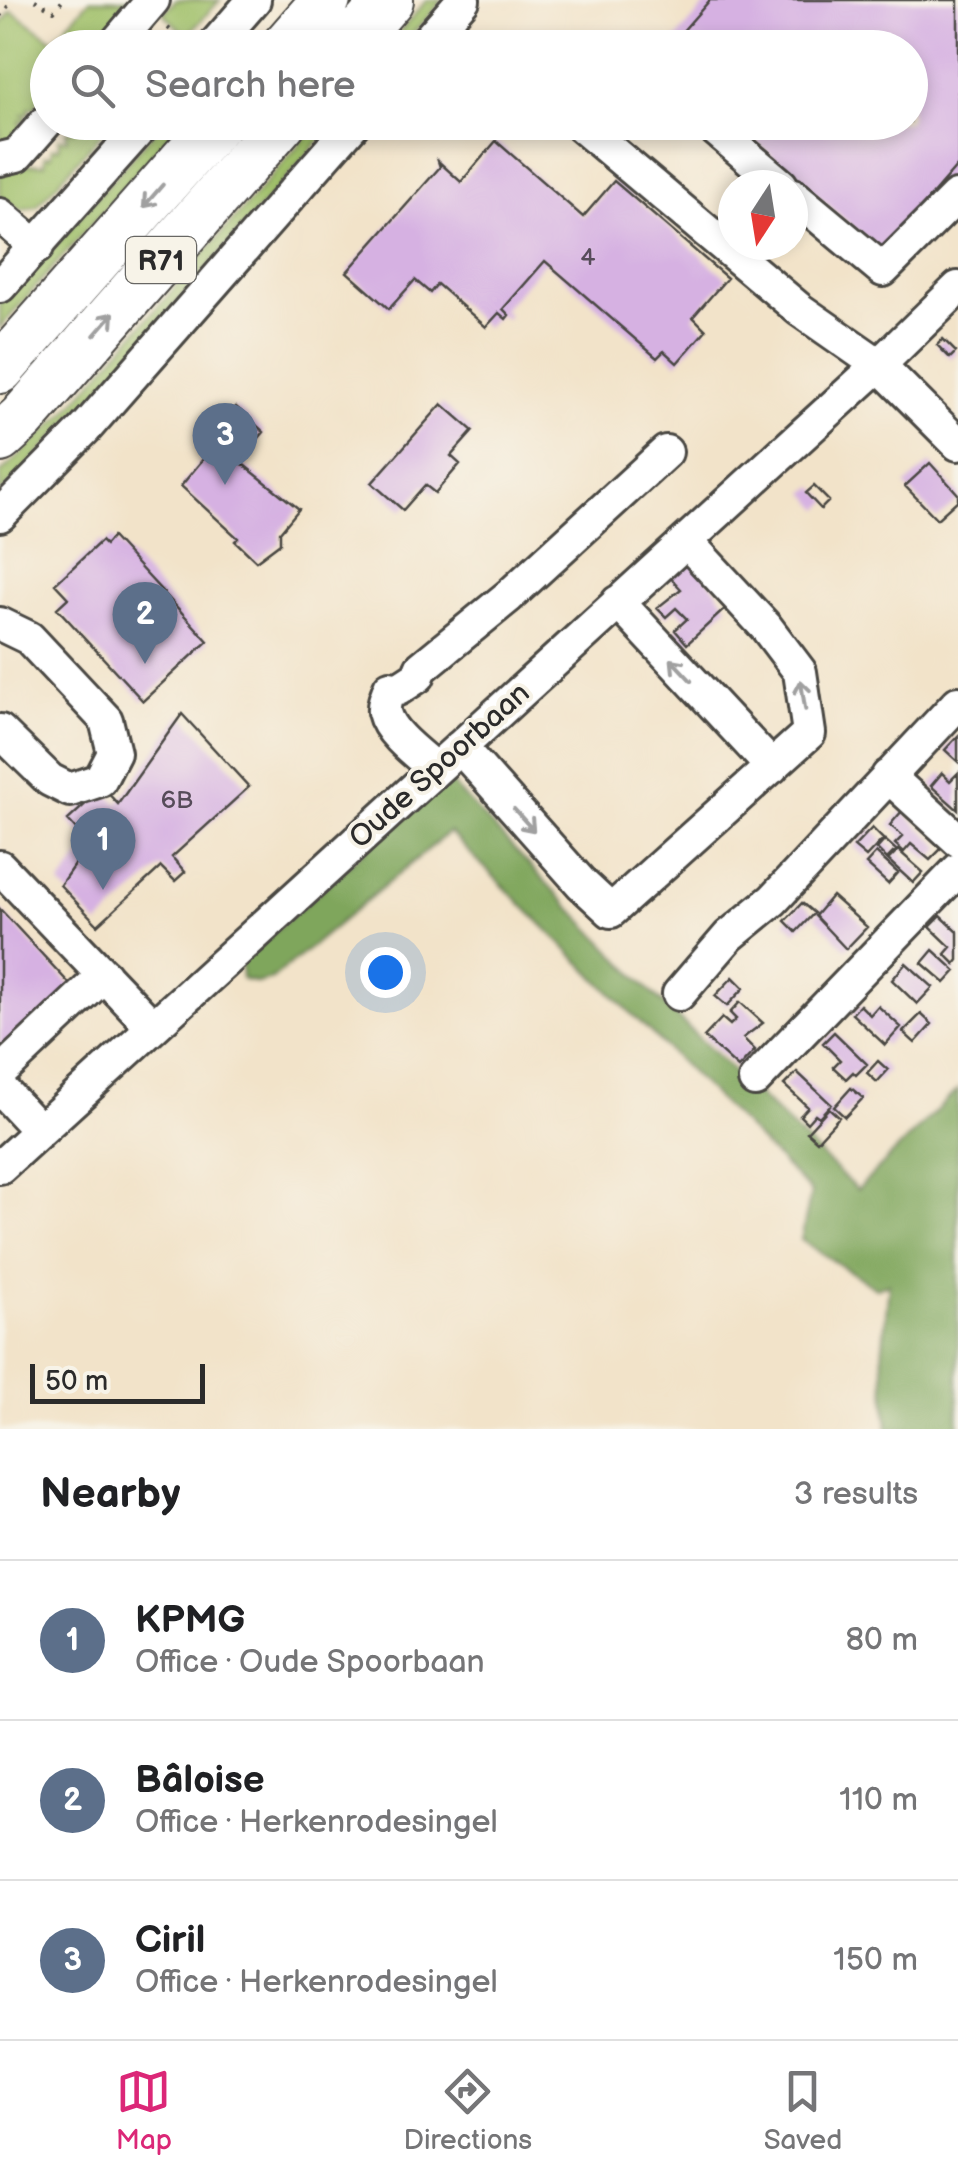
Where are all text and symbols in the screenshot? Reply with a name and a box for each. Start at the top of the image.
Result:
search box [30,30,928,140]
icon: search [65,58,120,113]
text: Search here [145,63,356,108]
north arrow [718,170,808,260]
one-way arrow [142,183,165,208]
road number: R71 [126,237,196,283]
house number: 4 [580,242,596,273]
one-way arrow [93,312,116,337]
pin: 3 [192,402,258,485]
pin: 2 [112,582,178,664]
one-way arrow [670,658,693,683]
street label: Oude Spoorbaan [342,675,537,856]
one-way arrow [794,680,812,712]
house number: 6B [161,785,193,816]
one-way arrow [513,807,536,832]
pin: 1 [70,808,136,890]
your location [360,947,411,998]
scale bar [30,1359,205,1404]
text: 50 m [45,1365,108,1398]
text: Nearby [40,1469,180,1520]
text: 3 results [794,1475,918,1514]
text: KPMG [135,1598,245,1643]
text: 1 [66,1621,79,1660]
text: 80 m [845,1621,918,1660]
text: Office · Oude Spoorbaan [135,1643,485,1682]
text: Bâloise [135,1758,265,1803]
text: 2 [63,1781,82,1820]
text: 110 m [839,1781,918,1820]
text: Office · Herkenrodesingel [135,1803,498,1842]
text: Ciril [135,1918,205,1963]
text: 3 [63,1941,82,1980]
text: 150 m [833,1941,918,1980]
text: Office · Herkenrodesingel [135,1963,498,2002]
tab: Map [116,2064,172,2157]
tab: Directions [403,2064,532,2157]
tab: Saved [764,2064,842,2157]

